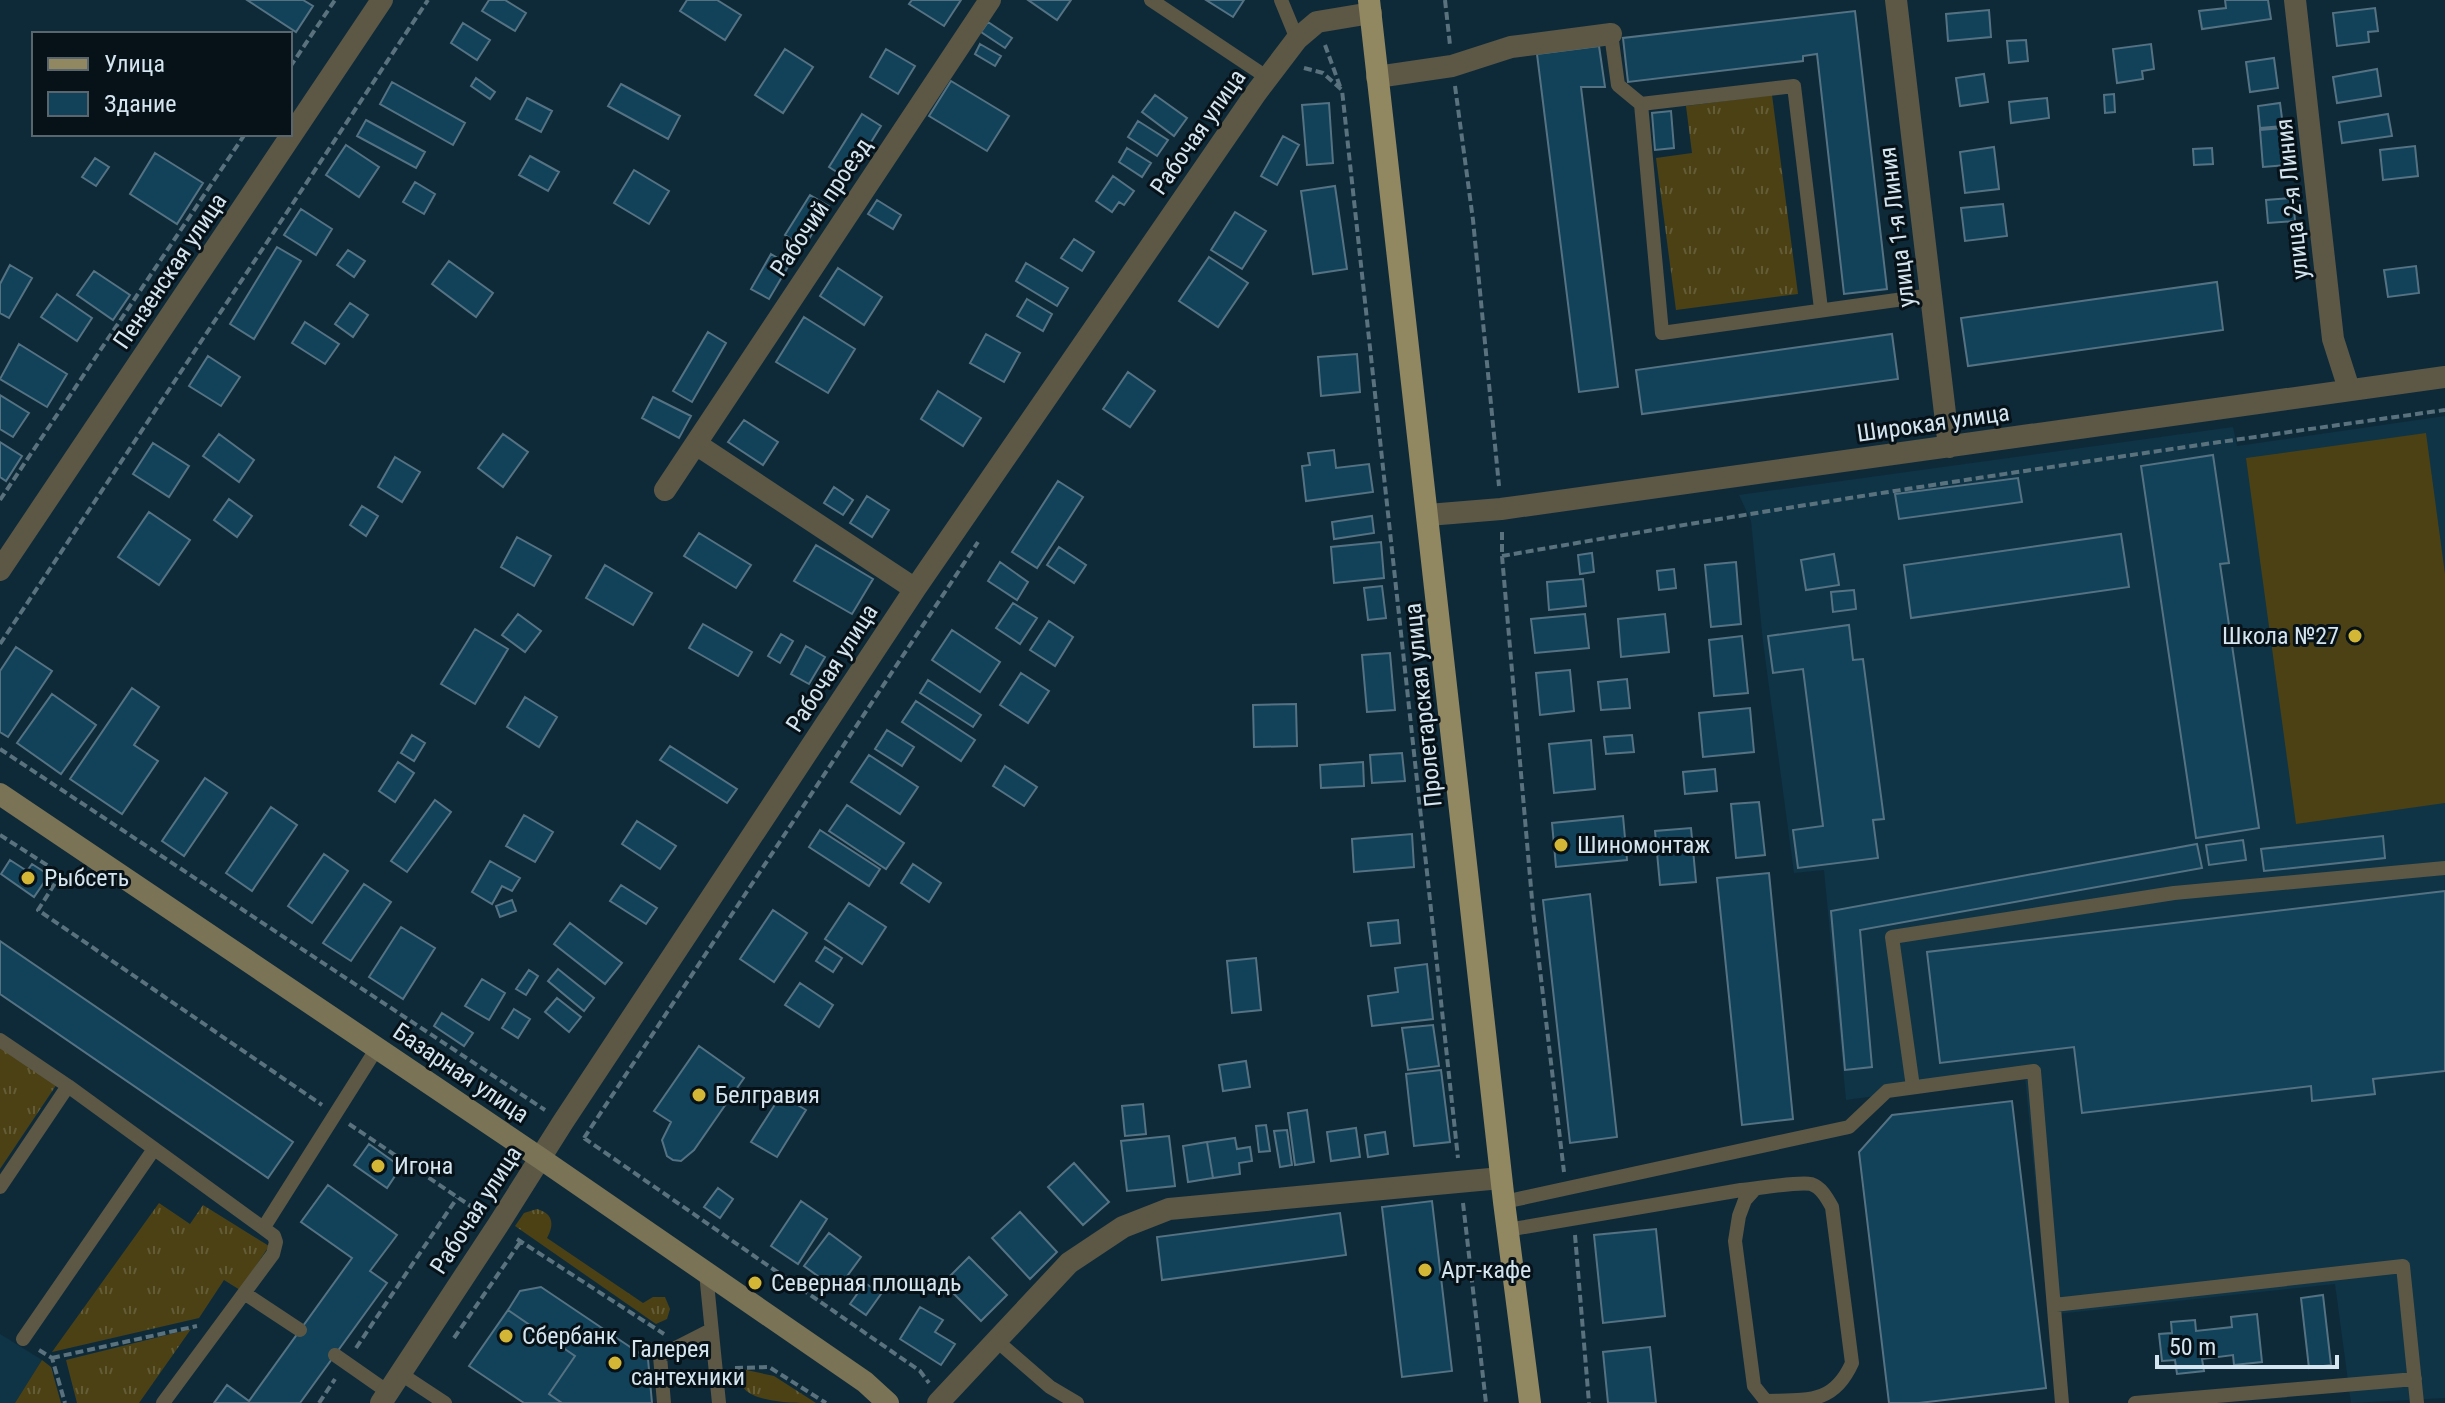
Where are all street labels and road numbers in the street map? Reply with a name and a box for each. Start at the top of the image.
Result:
street label: Рабочая улица [1145,64,1251,200]
street label: улица 2-я Линия [2270,117,2314,281]
street label: Рабочий проезд [764,132,878,281]
street label: улица 1-я Линия [1873,145,1921,309]
street label: Пензенская улица [108,188,232,354]
street label: Широкая улица [1855,398,2011,448]
street label: Рабочая улица [780,599,884,737]
street label: Пролетарская улица [1398,602,1448,808]
street label: Базарная улица [388,1017,534,1129]
street label: Рабочая улица [424,1141,528,1279]

